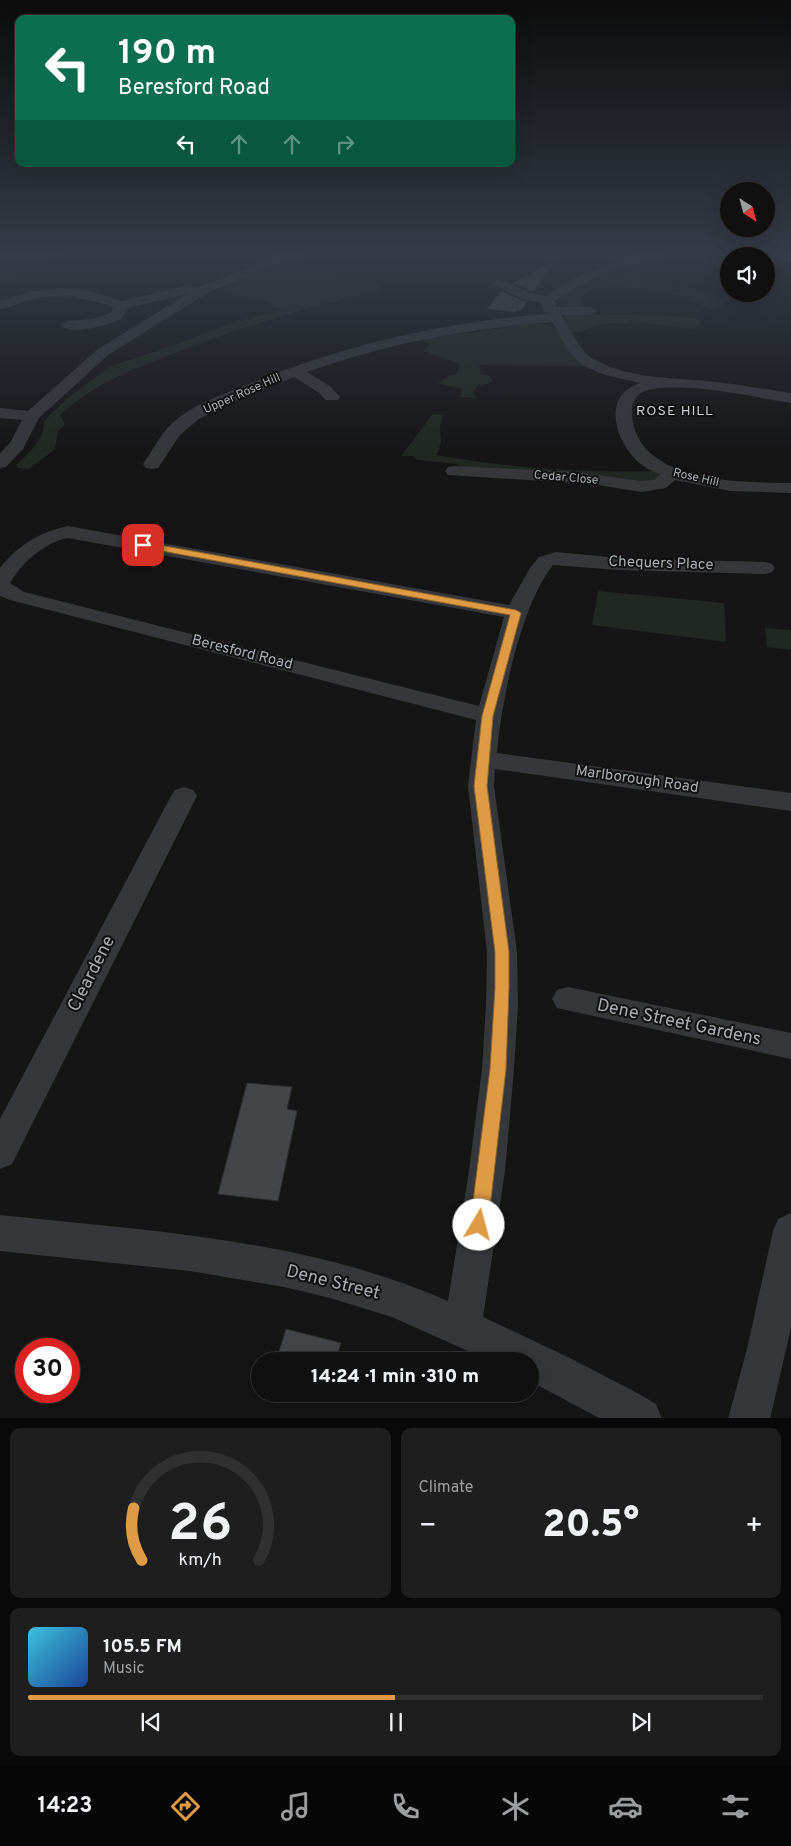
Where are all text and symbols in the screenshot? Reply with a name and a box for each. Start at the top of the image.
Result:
text: 190 m [118,32,216,76]
icon: left [35,35,100,100]
text: Beresford Road [118,75,270,102]
icon: left [172,130,200,158]
icon: ahead [225,130,253,158]
icon: ahead [278,130,306,158]
icon: right [331,130,359,158]
north arrow [720,182,775,238]
map controls [720,182,775,302]
button: sound [720,247,775,302]
street label: Upper Rose Hill [201,370,283,418]
district label: ROSE HILL [636,403,714,420]
street label: Rose Hill [671,465,721,491]
street label: Cedar Close [533,467,599,489]
pin [122,524,164,566]
icon: arrive [129,531,157,559]
street label: Chequers Place [608,553,714,575]
street label: Beresford Road [189,631,295,675]
street label: Marlborough Road [574,762,700,798]
street label: Cleardene [63,932,121,1016]
street label: Dene Street Gardens [595,994,763,1052]
position arrow [452,1198,504,1250]
street label: Dene Street [284,1260,382,1306]
speed limit sign: 30 [15,1338,80,1403]
text: 14:24 · 1 min · 310 m [311,1365,479,1389]
text: Climate [419,1478,473,1498]
text: 26 [168,1493,232,1559]
text: 20.5° [542,1502,639,1551]
text: − [419,1509,437,1545]
text: + [745,1509,763,1545]
text: km/h [179,1549,222,1572]
text: 105.5 FM [103,1635,182,1659]
text: Music [103,1659,144,1679]
icon: previous [137,1708,165,1736]
icon: pause [382,1708,410,1736]
icon: next [627,1708,655,1736]
icon: directions [168,1789,203,1824]
icon: music [278,1789,313,1824]
icon: phone [388,1789,423,1824]
icon: climate [498,1789,533,1824]
icon: car [608,1789,643,1824]
icon: filters [718,1789,753,1824]
text: 14:23 [38,1793,93,1820]

